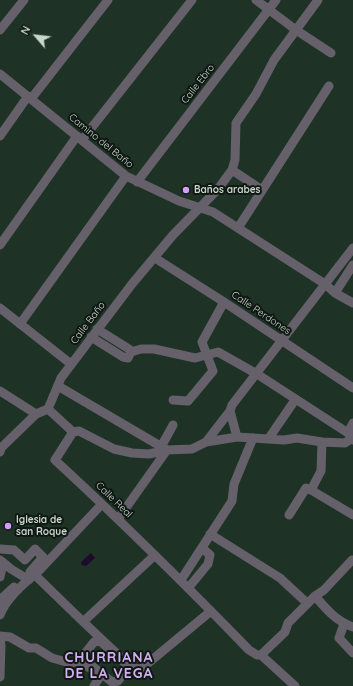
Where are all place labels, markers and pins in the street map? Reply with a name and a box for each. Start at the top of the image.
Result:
place label: Baños arabes [194,184,260,196]
marker: Baños arabes [181,185,191,195]
place label: Iglesia de san Roque [16,514,67,538]
marker: Iglesia de san Roque [3,521,13,531]

